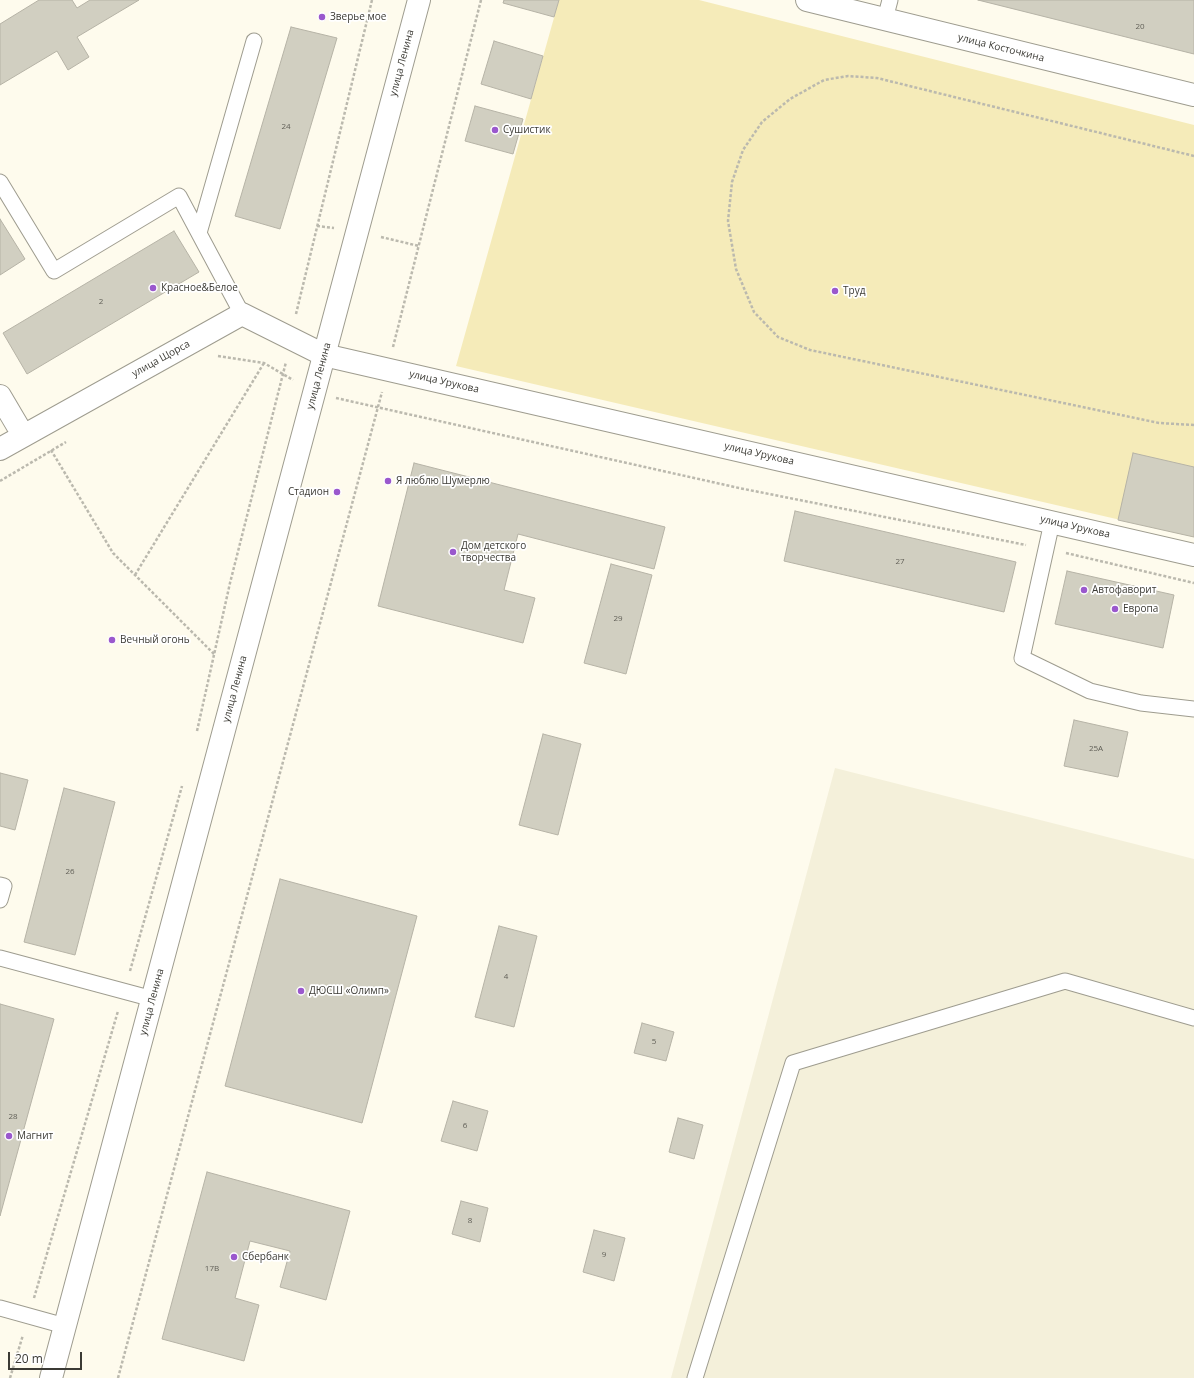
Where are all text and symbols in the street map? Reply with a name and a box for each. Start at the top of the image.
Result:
place label: Зверье мое [330,11,386,23]
marker: Зверье мое [317,12,327,22]
house number: 20 [1135,22,1145,32]
street label: улица Ленина [387,28,417,98]
street label: улица Косточкина [957,31,1045,65]
house number: 24 [281,122,291,132]
place label: Сушистик [503,124,551,136]
marker: Сушистик [490,125,500,135]
place label: Красное&Белое [161,282,238,294]
marker: Красное&Белое [148,283,158,293]
place label: Труд [843,285,865,297]
marker: Труд [830,286,840,296]
house number: 2 [99,297,103,307]
street label: улица Щорса [130,338,192,380]
street label: улица Ленина [304,341,334,411]
street label: улица Урукова [408,368,480,396]
street label: улица Урукова [723,440,795,468]
place label: Я люблю Шумерлю [396,475,490,487]
marker: Я люблю Шумерлю [383,476,393,486]
place label: Стадион [288,486,329,498]
marker: Стадион [332,487,342,497]
street label: улица Урукова [1039,513,1111,541]
place label: Дом детского творчества [461,540,526,564]
marker: Дом детского творчества [448,547,458,557]
house number: 27 [895,557,905,567]
place label: Автофаворит [1092,584,1156,596]
marker: Автофаворит [1079,585,1089,595]
place label: Европа [1123,603,1158,615]
marker: Европа [1110,604,1120,614]
house number: 29 [613,614,623,624]
place label: Вечный огонь [120,634,190,646]
marker: Вечный огонь [107,635,117,645]
street label: улица Ленина [220,654,250,724]
house number: 25А [1089,744,1103,754]
house number: 26 [65,867,75,877]
street label: улица Ленина [137,967,167,1037]
house number: 4 [504,972,508,982]
place label: ДЮСШ «Олимп» [309,985,389,997]
marker: ДЮСШ «Олимп» [296,986,306,996]
house number: 5 [652,1037,656,1047]
house number: 28 [8,1112,18,1122]
house number: 6 [463,1121,467,1131]
place label: Магнит [17,1130,53,1142]
marker: Магнит [4,1131,14,1141]
house number: 8 [468,1216,472,1226]
house number: 9 [602,1250,606,1260]
place label: Сбербанк [242,1251,289,1263]
marker: Сбербанк [229,1252,239,1262]
house number: 17В [205,1264,219,1274]
scale bar [10,1344,84,1370]
text: 20 m [15,1350,43,1367]

